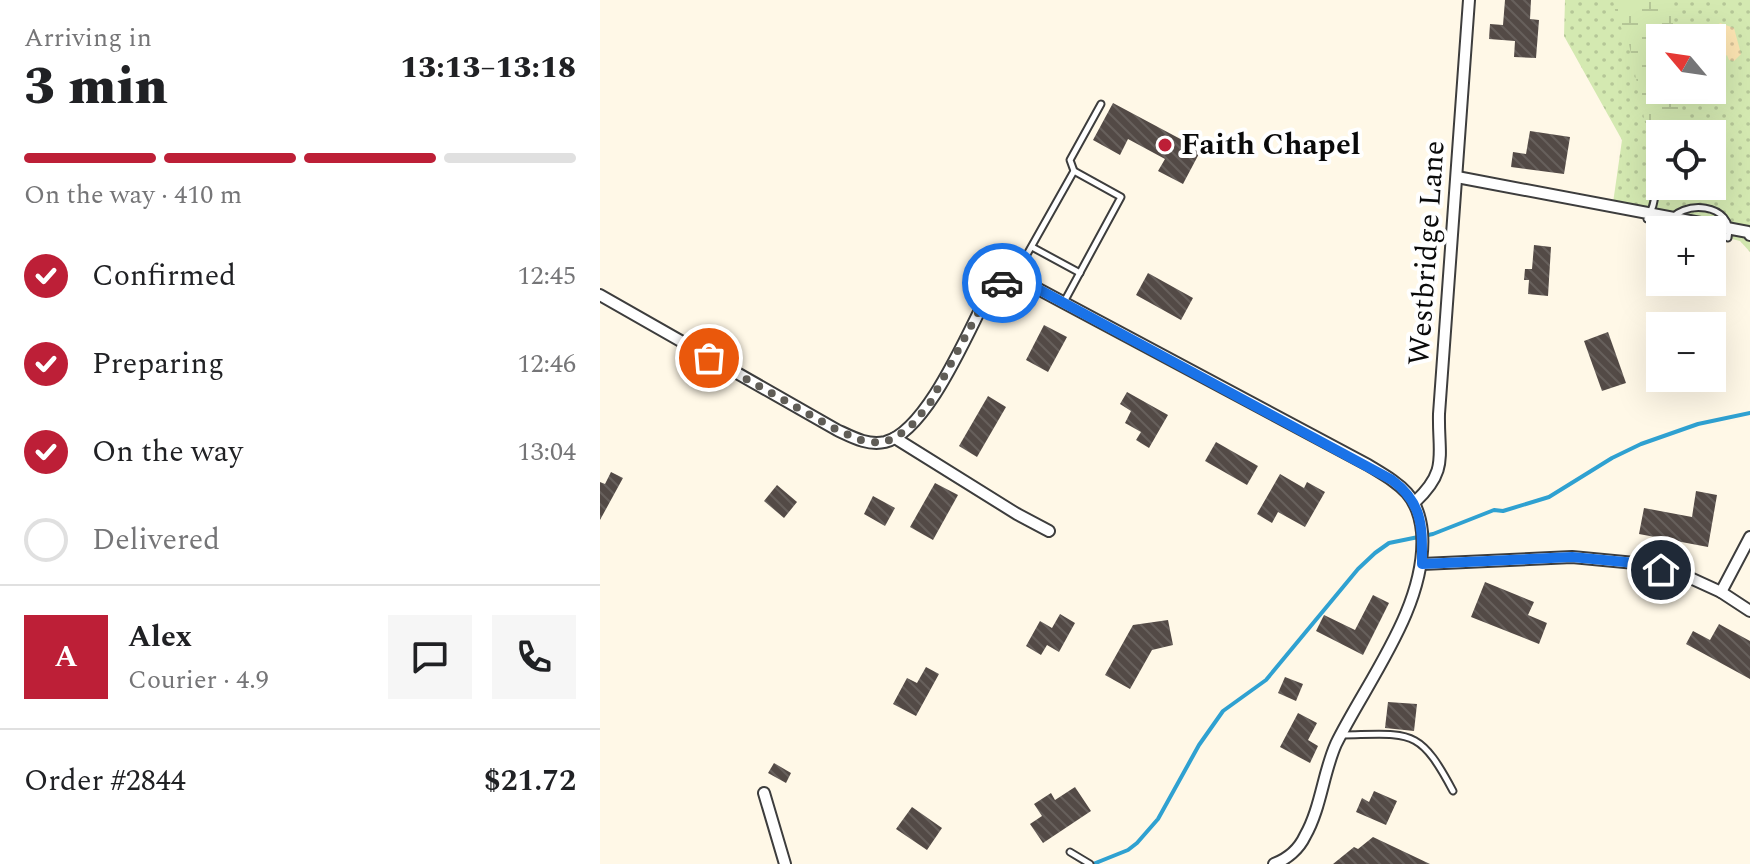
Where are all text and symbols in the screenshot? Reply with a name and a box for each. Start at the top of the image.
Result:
text: Arriving in [24,18,152,58]
north arrow [1646,24,1726,104]
map controls [1646,24,1726,392]
text: 13:13–13:18 [400,45,576,91]
text: 3 min [24,48,168,127]
button: locate [1646,120,1726,200]
place label: Faith Chapel [1181,122,1361,168]
marker: Faith Chapel [1156,136,1174,154]
street label: Westbridge Lane [1396,139,1458,367]
text: On the way · 410 m [24,175,242,215]
button: + [1646,216,1726,296]
courier [962,243,1042,323]
text: Confirmed [92,253,236,299]
icon: check [24,254,68,298]
text: 12:45 [517,256,576,296]
icon: car [980,261,1024,305]
button: − [1646,312,1726,392]
pin [675,324,743,392]
icon: bag [687,336,731,380]
text: Preparing [92,341,224,387]
icon: check [24,342,68,386]
text: 12:46 [517,344,576,384]
text: On the way [92,429,243,475]
icon: check [24,430,68,474]
text: 13:04 [517,432,576,472]
text: Delivered [92,517,220,563]
pin [1627,536,1695,604]
icon: home [1639,548,1683,592]
text: Alex [128,614,192,660]
button: chat [388,615,472,699]
button: phone [492,615,576,699]
text: A [54,634,78,680]
text: Courier · 4.9 [128,660,269,700]
text: Order #2844 [24,758,186,804]
text: $21.72 [484,758,576,804]

